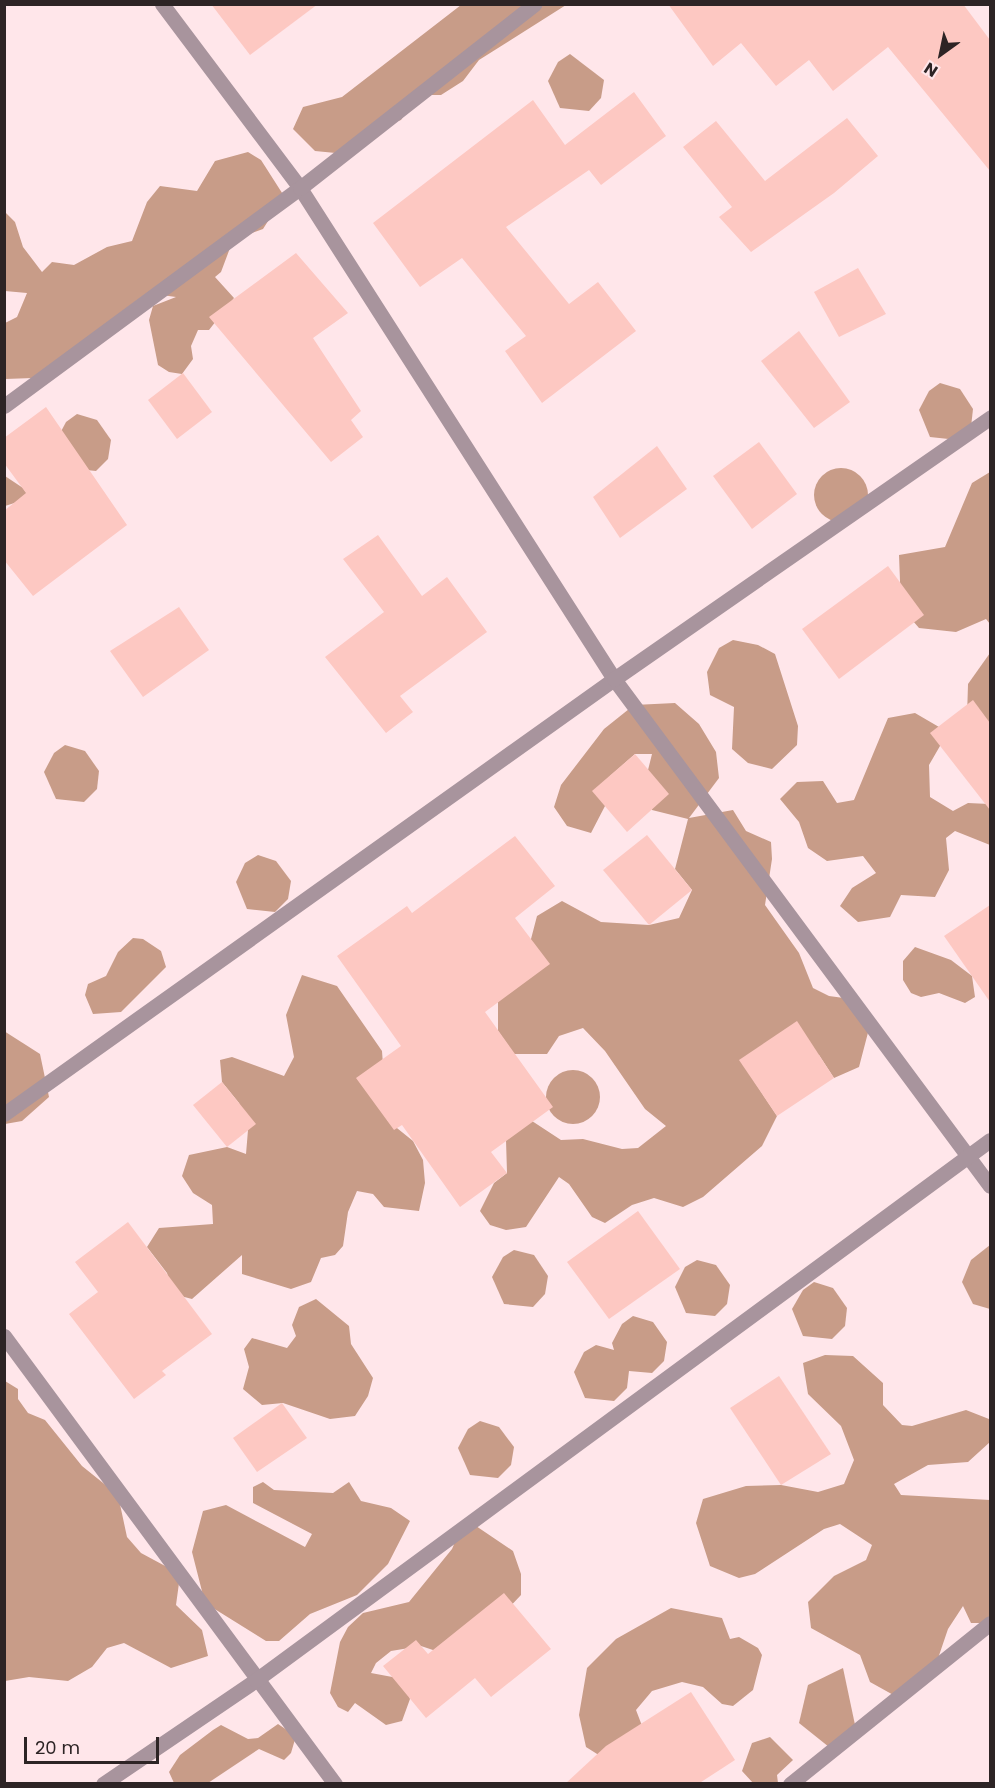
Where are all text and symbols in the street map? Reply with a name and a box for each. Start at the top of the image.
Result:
north arrow [911,24,971,84]
text: N [920,57,942,82]
scale bar [27,1725,162,1763]
text: 20 m [35,1735,80,1760]

